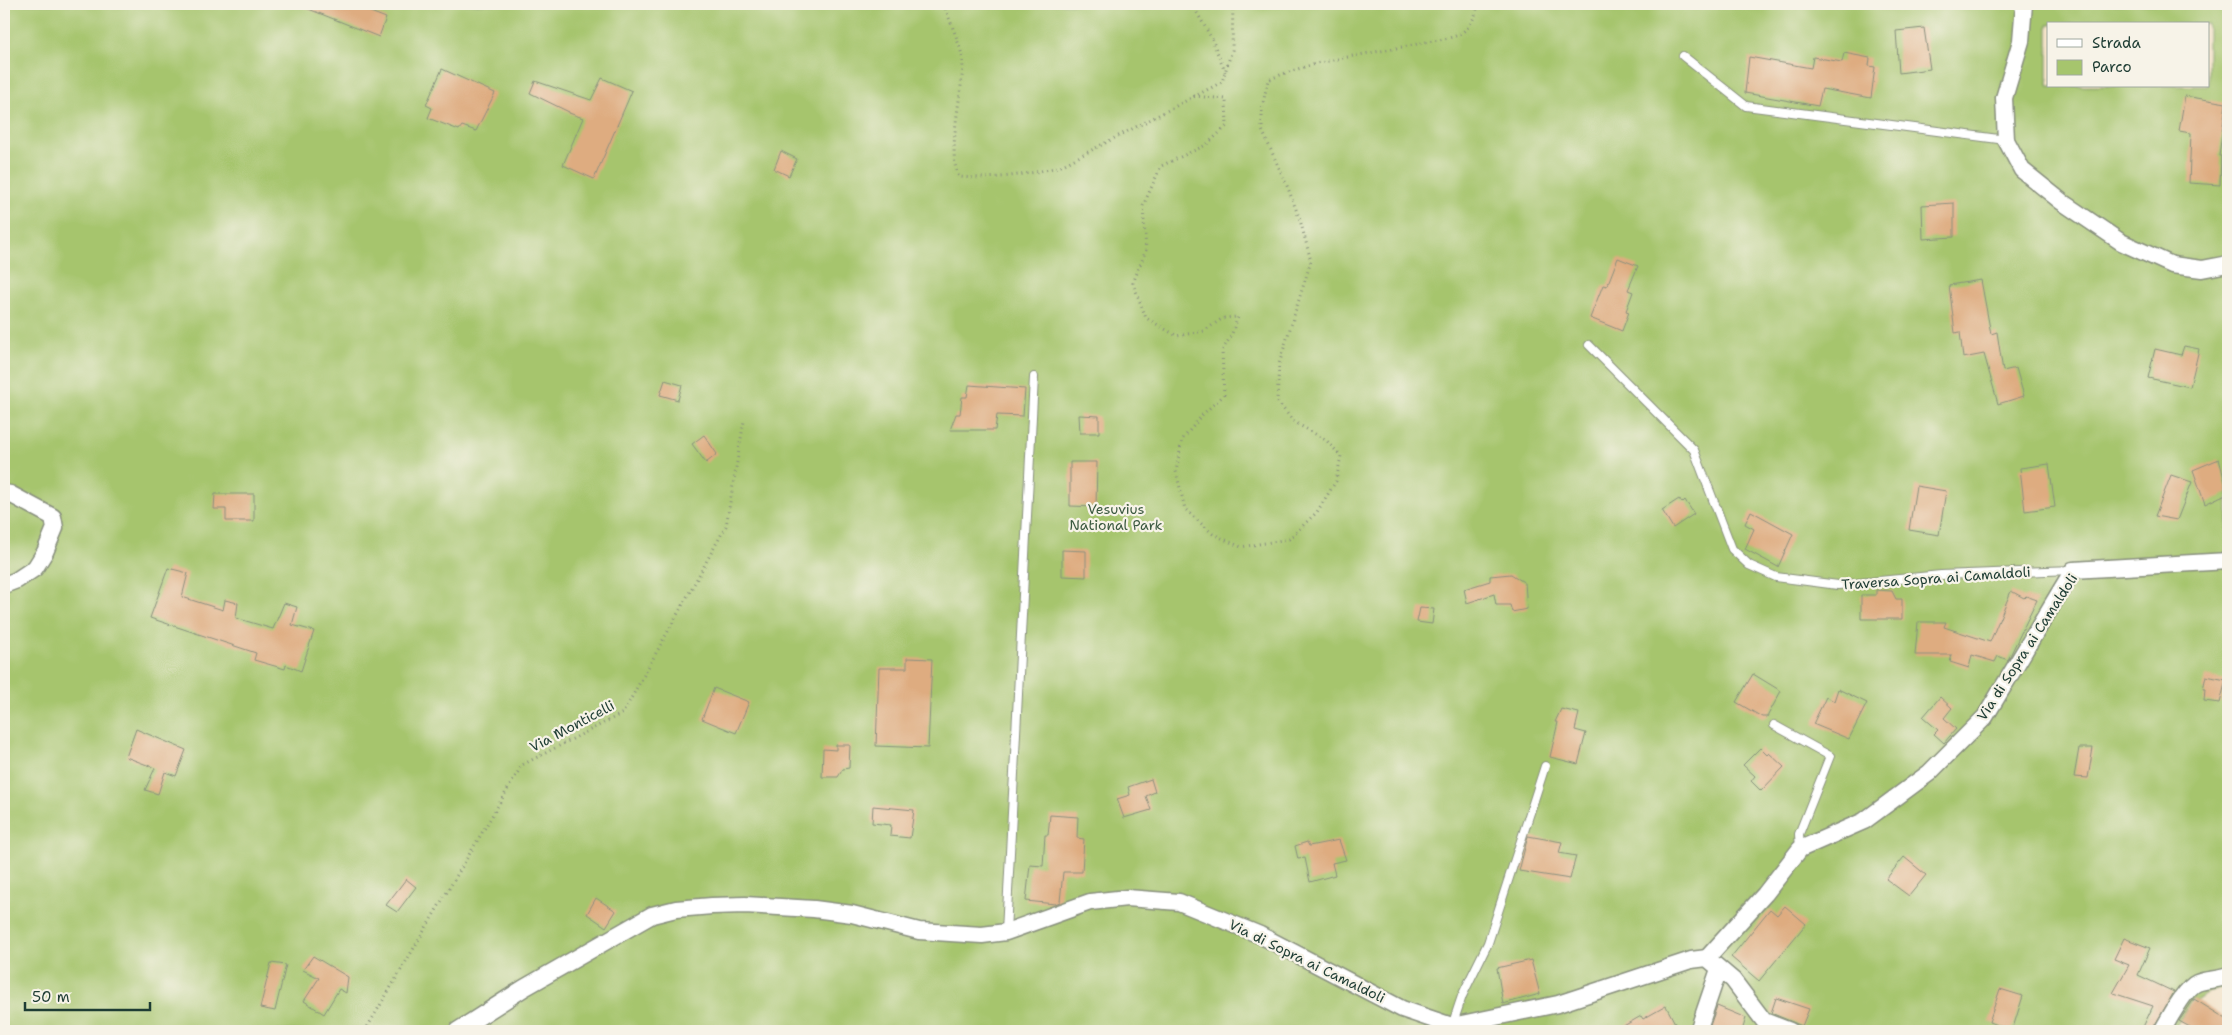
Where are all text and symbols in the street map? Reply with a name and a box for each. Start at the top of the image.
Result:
legend [2047,22,2210,88]
text: Strada [2092,33,2141,53]
text: Parco [2092,57,2132,77]
park label: Vesuvius National Park [1069,500,1163,534]
street label: Traversa Sopra ai Camaldoli [1841,562,2031,594]
street label: Via di Sopra ai Camaldoli [1973,570,2081,724]
street label: Via Monticelli [527,696,617,756]
street label: Via di Sopra ai Camaldoli [1226,915,1388,1007]
scale bar [25,980,150,1012]
text: 50 m [32,987,70,1007]

